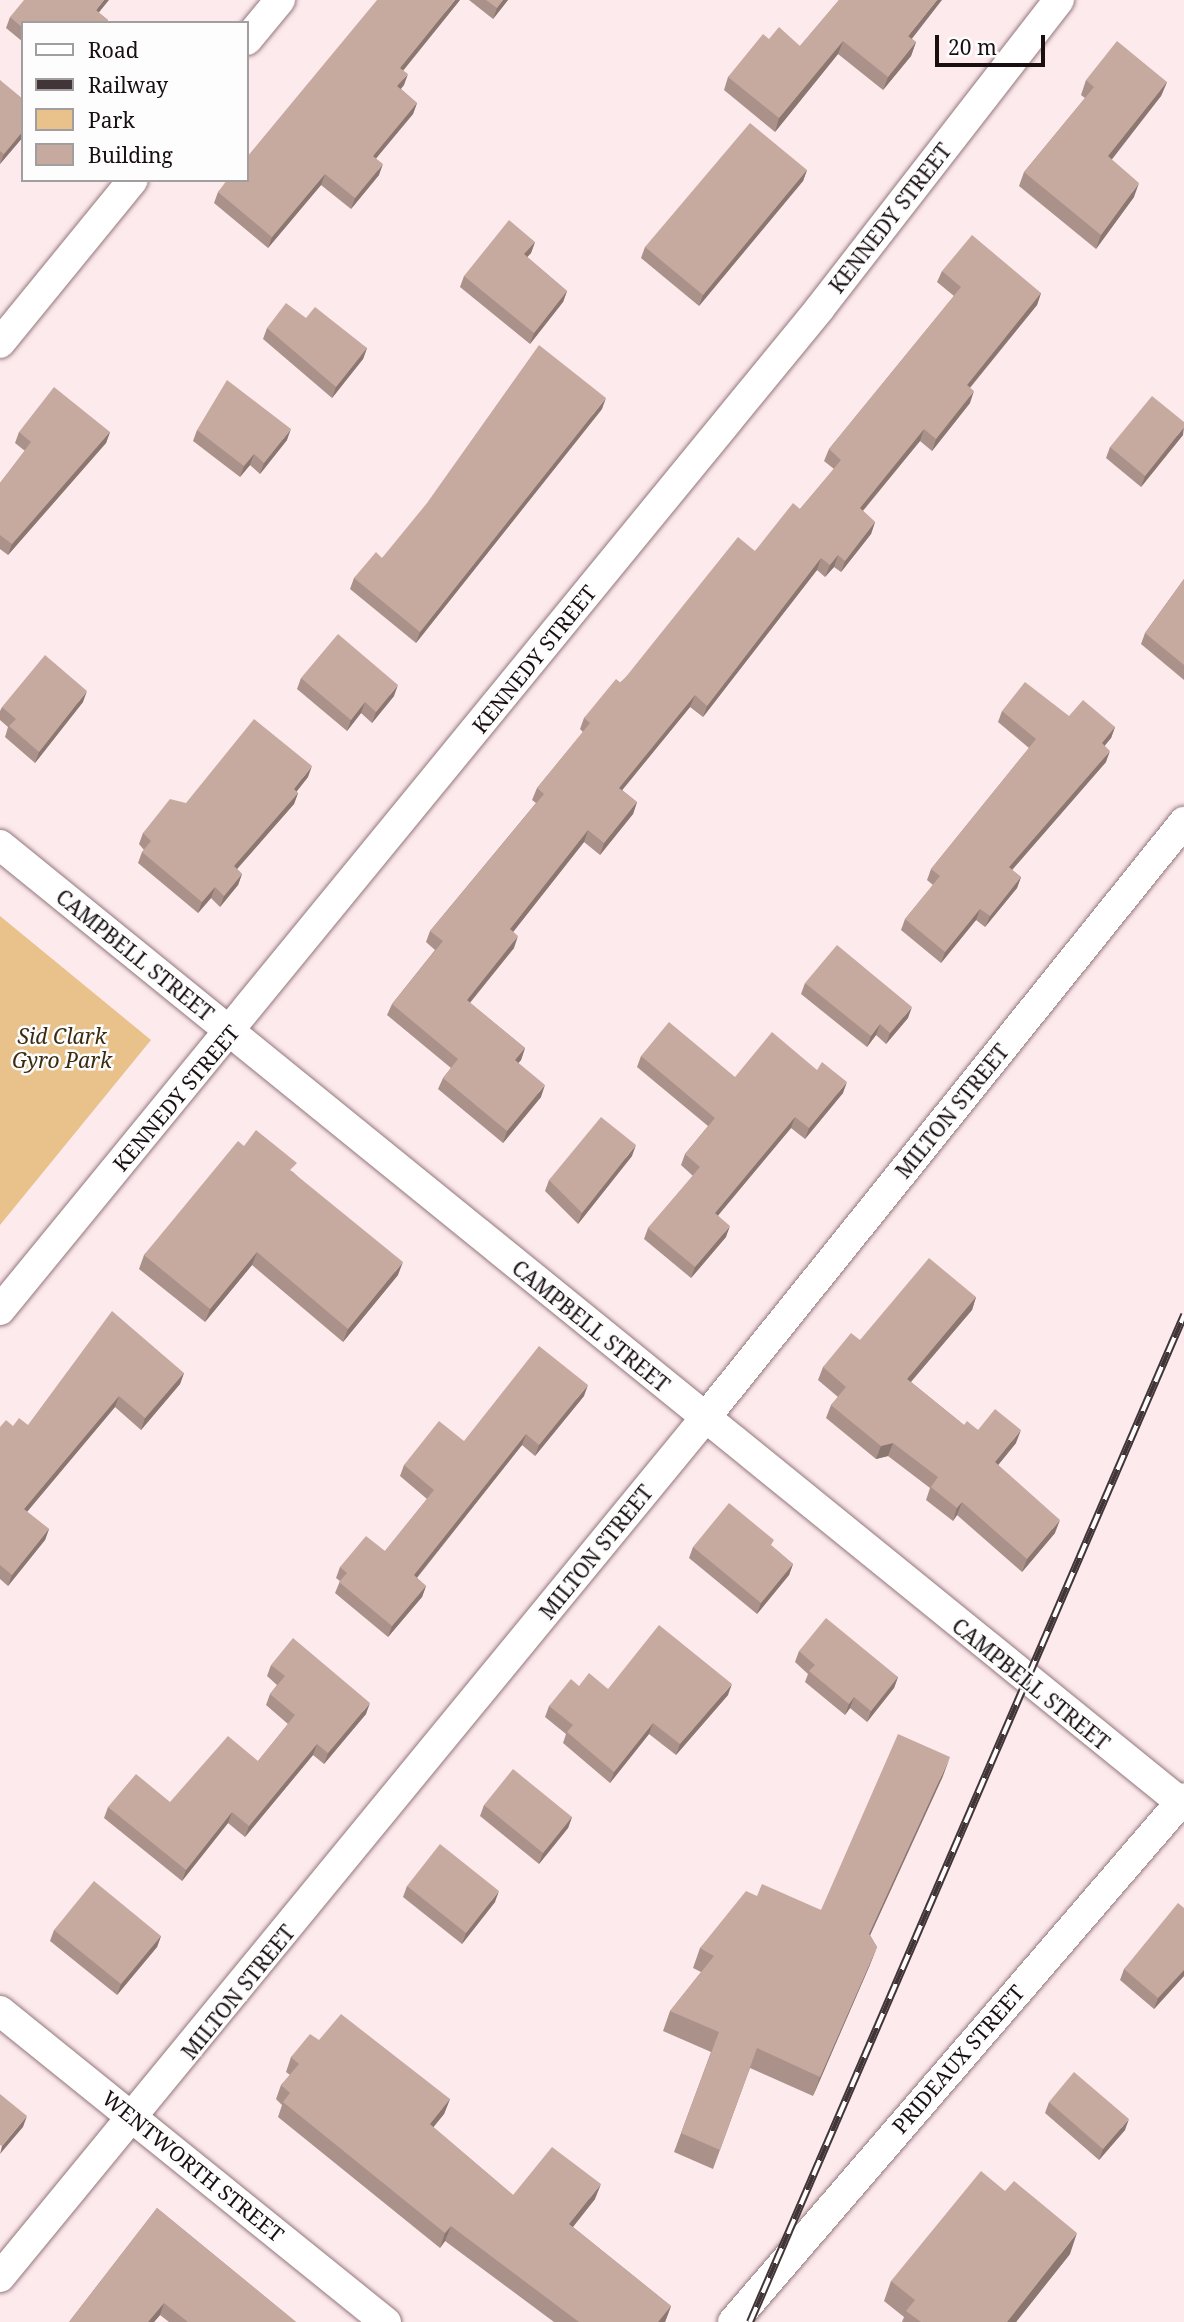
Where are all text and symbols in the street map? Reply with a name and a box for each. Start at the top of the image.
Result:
legend [21,21,248,182]
scale bar [939,21,1049,65]
text: 20 m [948,33,997,61]
text: Road [88,36,139,64]
text: Railway [88,71,168,99]
text: Park [88,106,135,134]
street label: KENNEDY STREET [824,138,956,298]
text: Building [88,141,173,169]
street label: KENNEDY STREET [467,580,601,738]
street label: CAMPBELL STREET [51,884,219,1026]
street label: KENNEDY STREET [108,1020,244,1176]
park label: Sid Clark Gyro Park [12,1023,112,1073]
street label: MILTON STREET [890,1039,1014,1183]
street label: CAMPBELL STREET [507,1255,675,1397]
street label: MILTON STREET [534,1480,658,1624]
street label: CAMPBELL STREET [947,1613,1115,1755]
street label: MILTON STREET [176,1920,300,2064]
street label: PRIDEAUX STREET [887,1980,1029,2138]
street label: WENTWORTH STREET [97,2085,289,2247]

